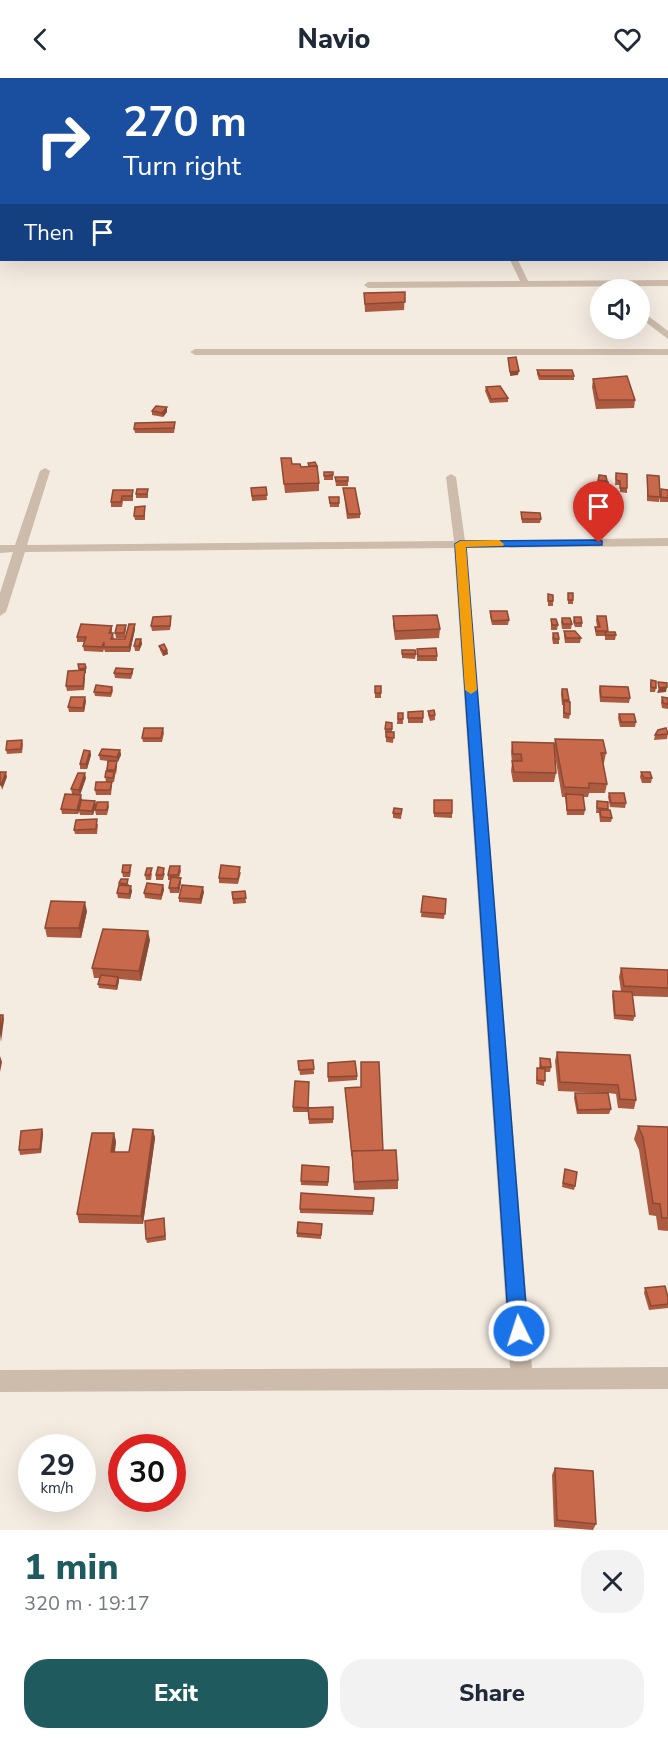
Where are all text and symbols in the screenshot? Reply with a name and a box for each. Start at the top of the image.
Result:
text: Navio [298,21,370,58]
icon: back [24,23,57,56]
icon: heart [611,23,644,56]
text: 270 m [123,94,247,151]
icon: right [24,102,102,180]
text: Turn right [123,148,241,185]
icon: arrive [86,216,119,249]
text: Then [24,218,74,248]
map controls [590,279,650,339]
button: sound [590,279,650,339]
pin [573,481,624,543]
icon: arrive [582,490,615,523]
position arrow [487,1299,551,1363]
speed limit sign: 30 [108,1434,186,1512]
text: 29 [39,1445,75,1486]
text: km/h [40,1478,74,1498]
text: 1 min [24,1543,119,1592]
button: close [581,1550,644,1613]
text: 320 m · 19:17 [24,1590,150,1617]
button: Exit [24,1659,328,1728]
button: Share [340,1659,644,1728]

